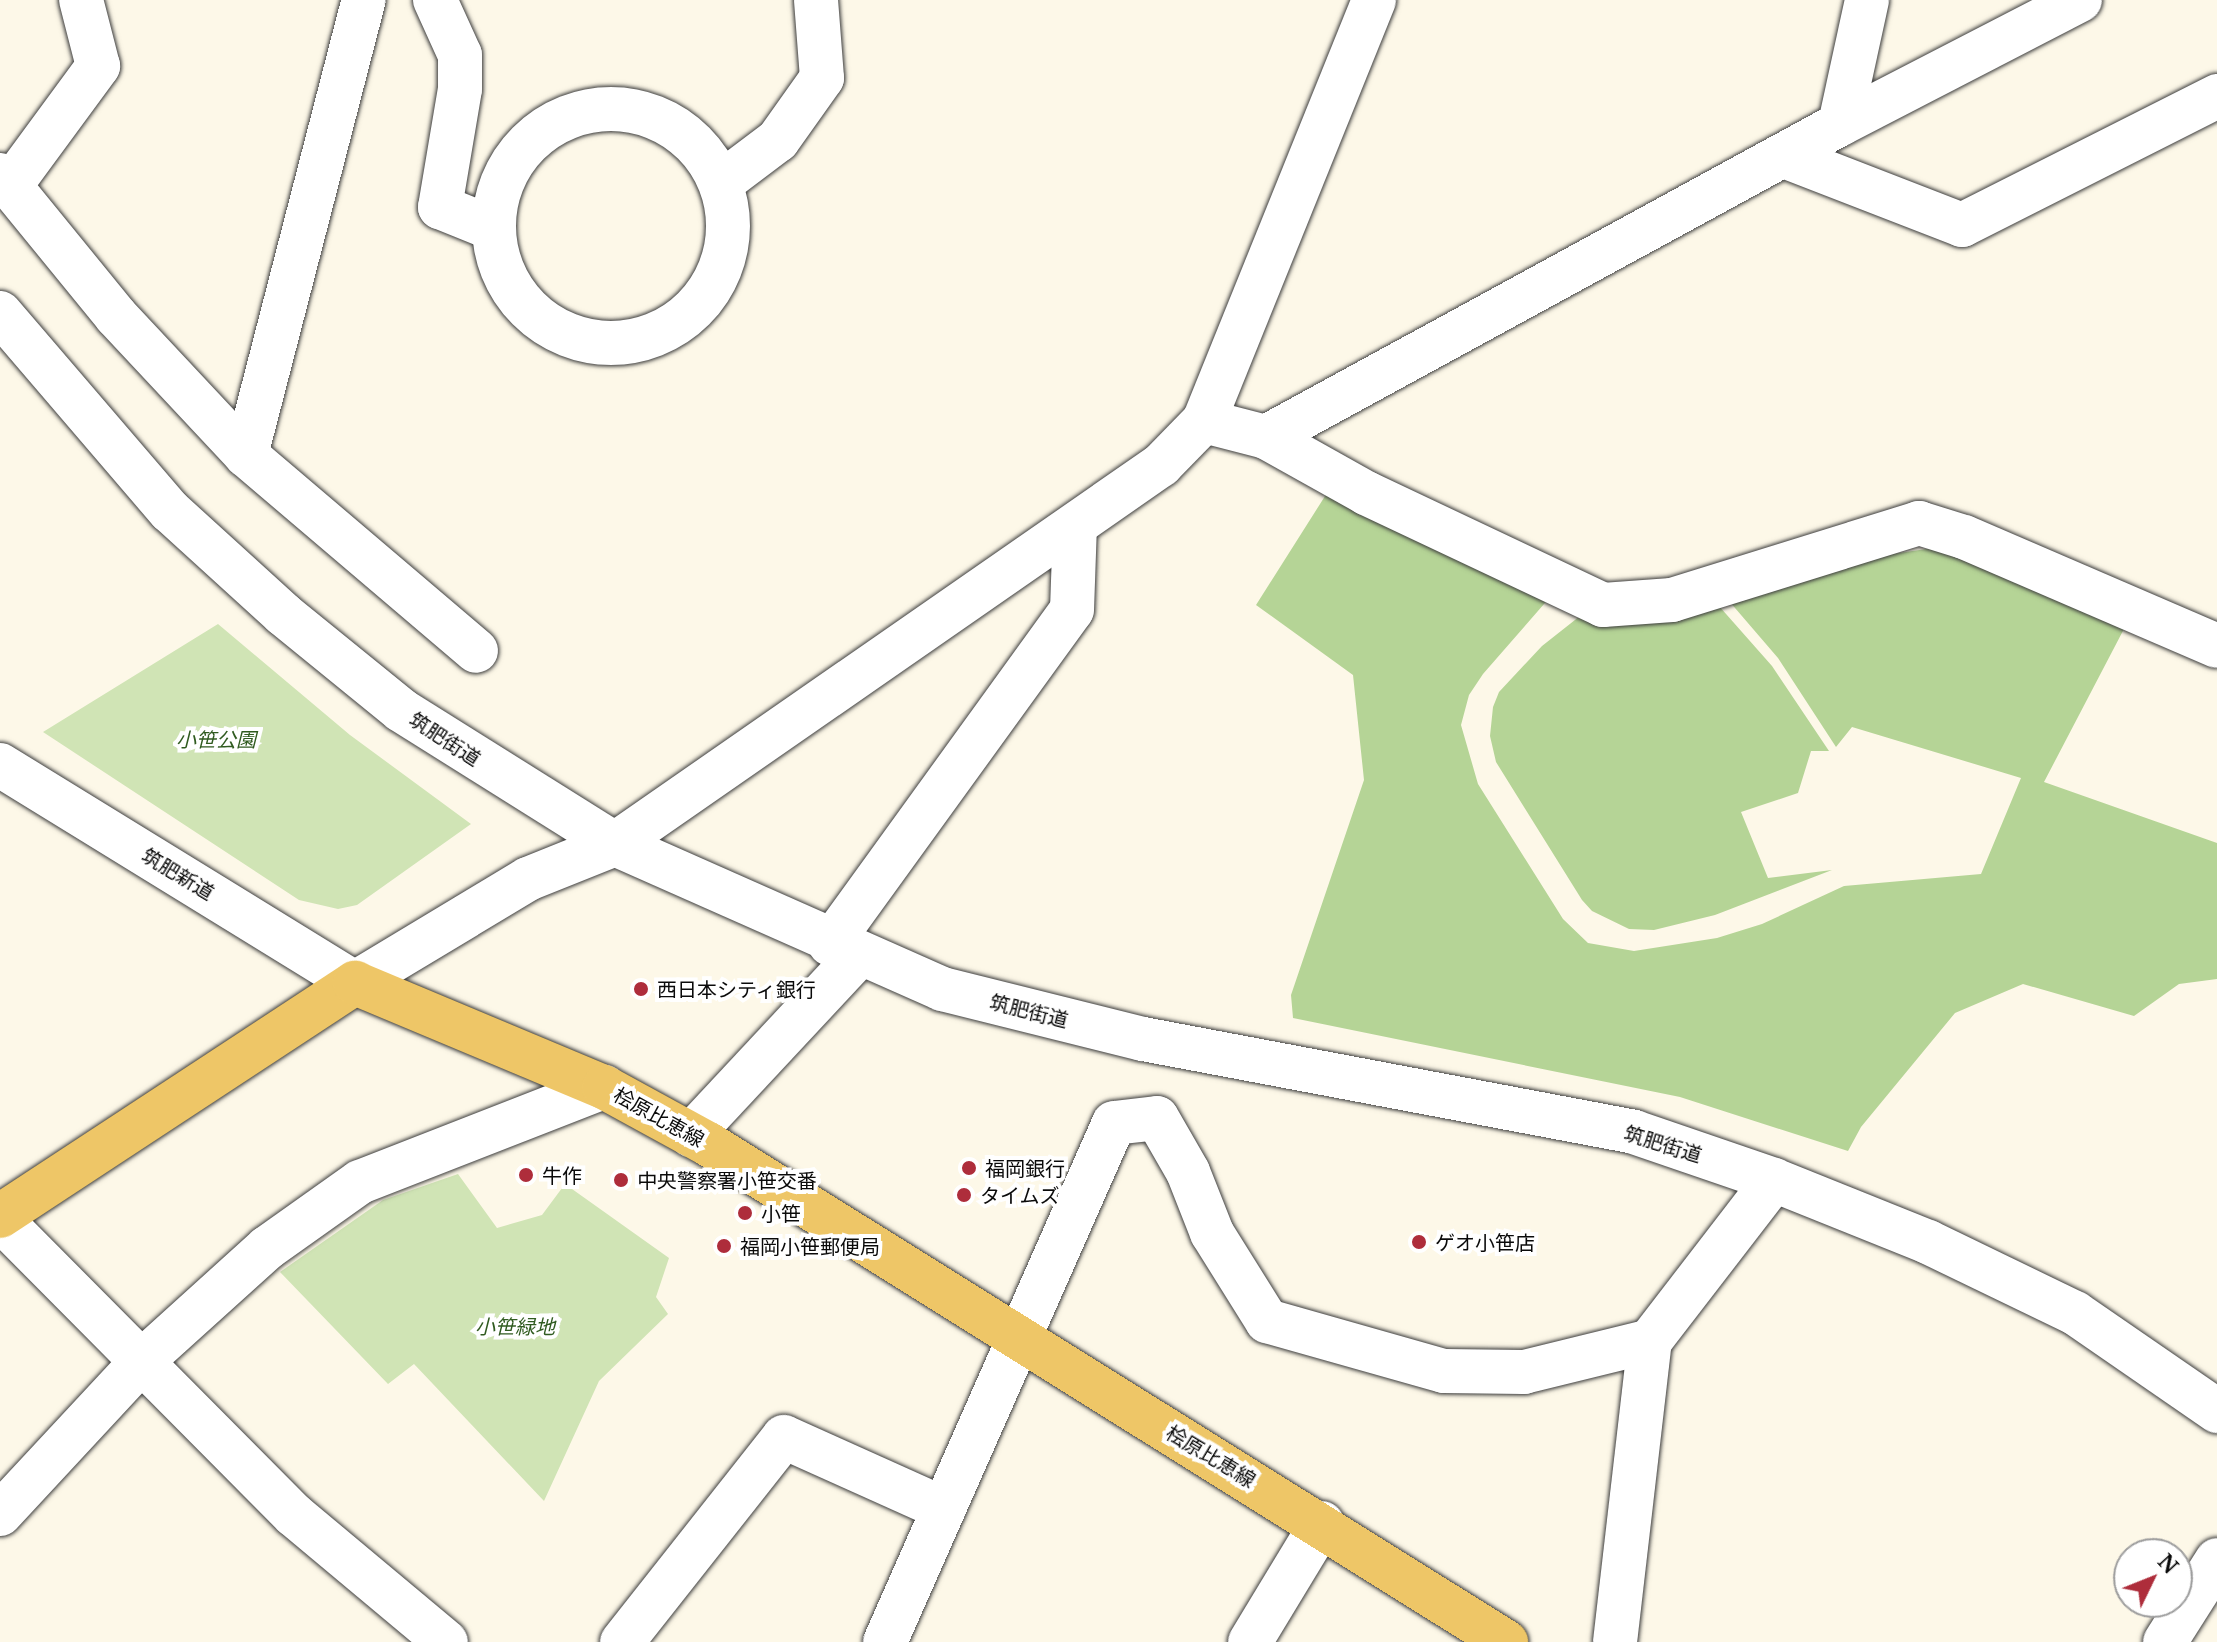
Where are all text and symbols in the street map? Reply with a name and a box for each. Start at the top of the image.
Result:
street label: 筑肥街道 [405,707,485,771]
park label: 小笹公園 [176,727,256,751]
street label: 筑肥新道 [138,843,218,905]
place label: 西日本シティ銀行 [657,977,817,1001]
marker: 西日本シティ銀行 [632,980,650,998]
street label: 筑肥街道 [987,990,1071,1032]
street label: 桧原比恵線 [609,1082,709,1152]
street label: 筑肥街道 [1621,1121,1705,1167]
place label: 福岡銀行 [985,1156,1065,1180]
marker: 福岡銀行 [960,1159,978,1177]
place label: 牛作 [542,1163,582,1187]
marker: 牛作 [517,1166,535,1184]
place label: 中央警察署小笹交番 [637,1168,817,1192]
marker: 中央警察署小笹交番 [612,1171,630,1189]
place label: タイムズ [980,1183,1060,1207]
marker: タイムズ [955,1186,973,1204]
place label: 小笹 [761,1201,801,1225]
marker: 小笹 [736,1204,754,1222]
place label: ゲオ小笹店 [1435,1230,1535,1254]
marker: ゲオ小笹店 [1410,1233,1428,1251]
place label: 福岡小笹郵便局 [740,1234,880,1258]
marker: 福岡小笹郵便局 [715,1237,733,1255]
park label: 小笹緑地 [475,1314,555,1338]
street label: 桧原比恵線 [1162,1420,1260,1492]
north arrow [2113,1538,2193,1618]
text: N [2152,1546,2186,1580]

